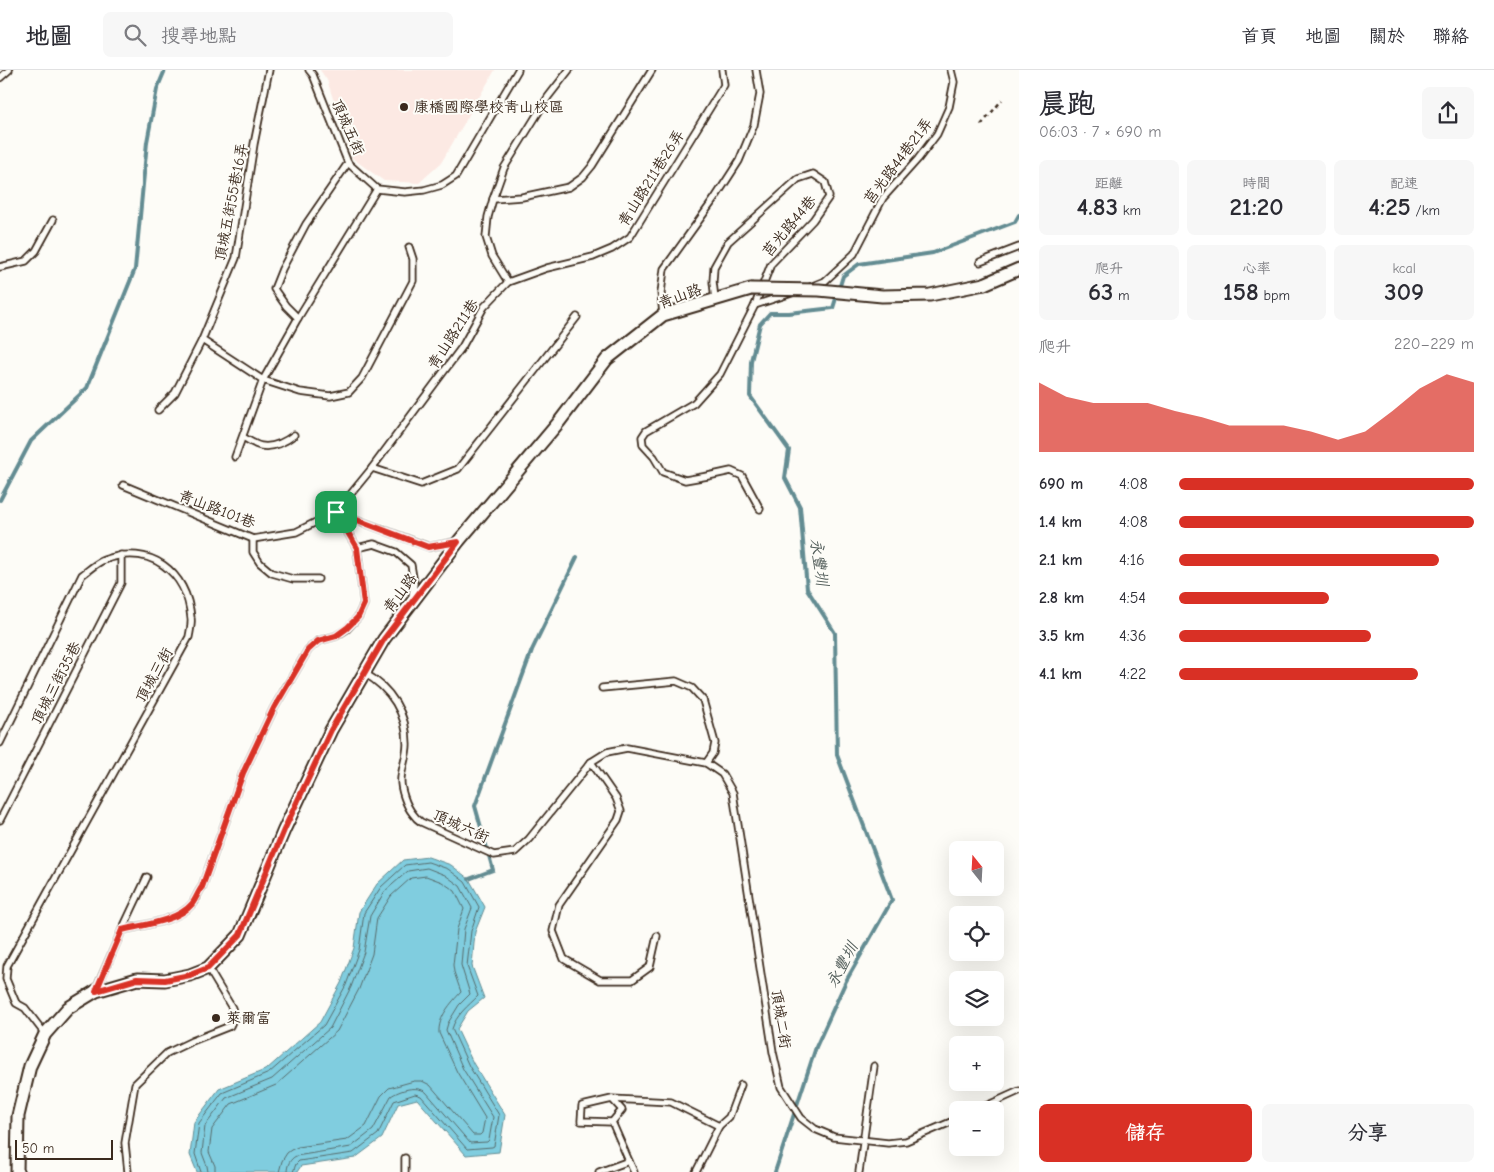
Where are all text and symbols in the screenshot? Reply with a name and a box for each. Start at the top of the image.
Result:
search box [103,12,453,57]
icon: search [121,21,149,49]
text: 地圖 [25,22,73,50]
text: 搜尋地點 [161,25,237,47]
text: 首頁 [1241,26,1277,47]
text: 地圖 [1305,26,1341,47]
text: 關於 [1369,26,1405,47]
text: 聯絡 [1433,26,1469,47]
button: share [1422,87,1474,139]
text: 晨跑 [1039,88,1095,120]
street label: 頂城五街 [328,96,368,158]
place label: 康橋國際學校青山校區 [414,98,564,116]
marker: 康橋國際學校青山校區 [398,101,410,113]
street label: 莒光路44巷21弄 [860,114,936,208]
text: 06:03 · 7 × 690 m [1039,123,1161,141]
street label: 青山路211巷26弄 [614,126,688,230]
street label: 頂城五街55巷16弄 [211,141,251,263]
text: 距離 [1095,175,1123,192]
text: 時間 [1242,175,1270,192]
text: 配速 [1390,175,1418,192]
street label: 莒光路44巷 [758,192,820,260]
text: 4.83 [1077,192,1118,221]
text: 21:20 [1229,192,1284,221]
text: 4:25 [1368,192,1411,221]
text: km [1118,202,1141,219]
text: /km [1411,202,1440,219]
text: 爬升 [1095,260,1123,277]
text: 心率 [1242,260,1270,277]
text: kcal [1392,260,1416,277]
text: 63 [1088,277,1113,306]
text: 158 [1223,277,1259,306]
text: 309 [1384,277,1424,306]
street label: 青山路 [656,280,704,312]
text: m [1113,287,1130,304]
text: bpm [1259,287,1290,304]
street label: 青山路211巷 [424,296,482,372]
text: 220–229 m [1394,335,1474,353]
text: 爬升 [1039,338,1071,356]
text: 690 m [1039,475,1083,493]
text: 4:08 [1119,475,1148,493]
street label: 青山路101巷 [176,486,258,532]
pin [315,491,357,533]
icon: arrive [322,498,350,526]
text: 1.4 km [1039,513,1082,531]
text: 4:08 [1119,513,1148,531]
water label: 永豐圳 [807,537,832,589]
text: 2.1 km [1039,551,1082,569]
text: 4:16 [1119,551,1145,569]
street label: 青山路 [379,570,421,616]
text: 2.8 km [1039,589,1084,607]
text: 4:54 [1119,589,1146,607]
text: 3.5 km [1039,627,1085,645]
text: 4:36 [1119,627,1146,645]
street label: 頂城三街35巷 [27,638,85,728]
street label: 頂城三街 [132,644,176,706]
text: 4.1 km [1039,665,1082,683]
text: 4:22 [1119,665,1146,683]
street label: 頂城六街 [430,806,492,846]
north arrow [949,841,1004,896]
map controls [949,841,1004,1156]
button: locate [949,906,1004,961]
water label: 永豐圳 [823,938,862,990]
button: layers [949,971,1004,1026]
street label: 頂城二街 [767,988,795,1050]
place label: 萊爾富 [226,1009,271,1027]
marker: 萊爾富 [210,1012,222,1024]
button: + [949,1036,1004,1091]
button: − [949,1101,1004,1156]
button: 儲存 [1039,1104,1252,1162]
button: 分享 [1262,1104,1474,1162]
scale bar [15,1137,112,1160]
text: 50 m [22,1140,54,1157]

